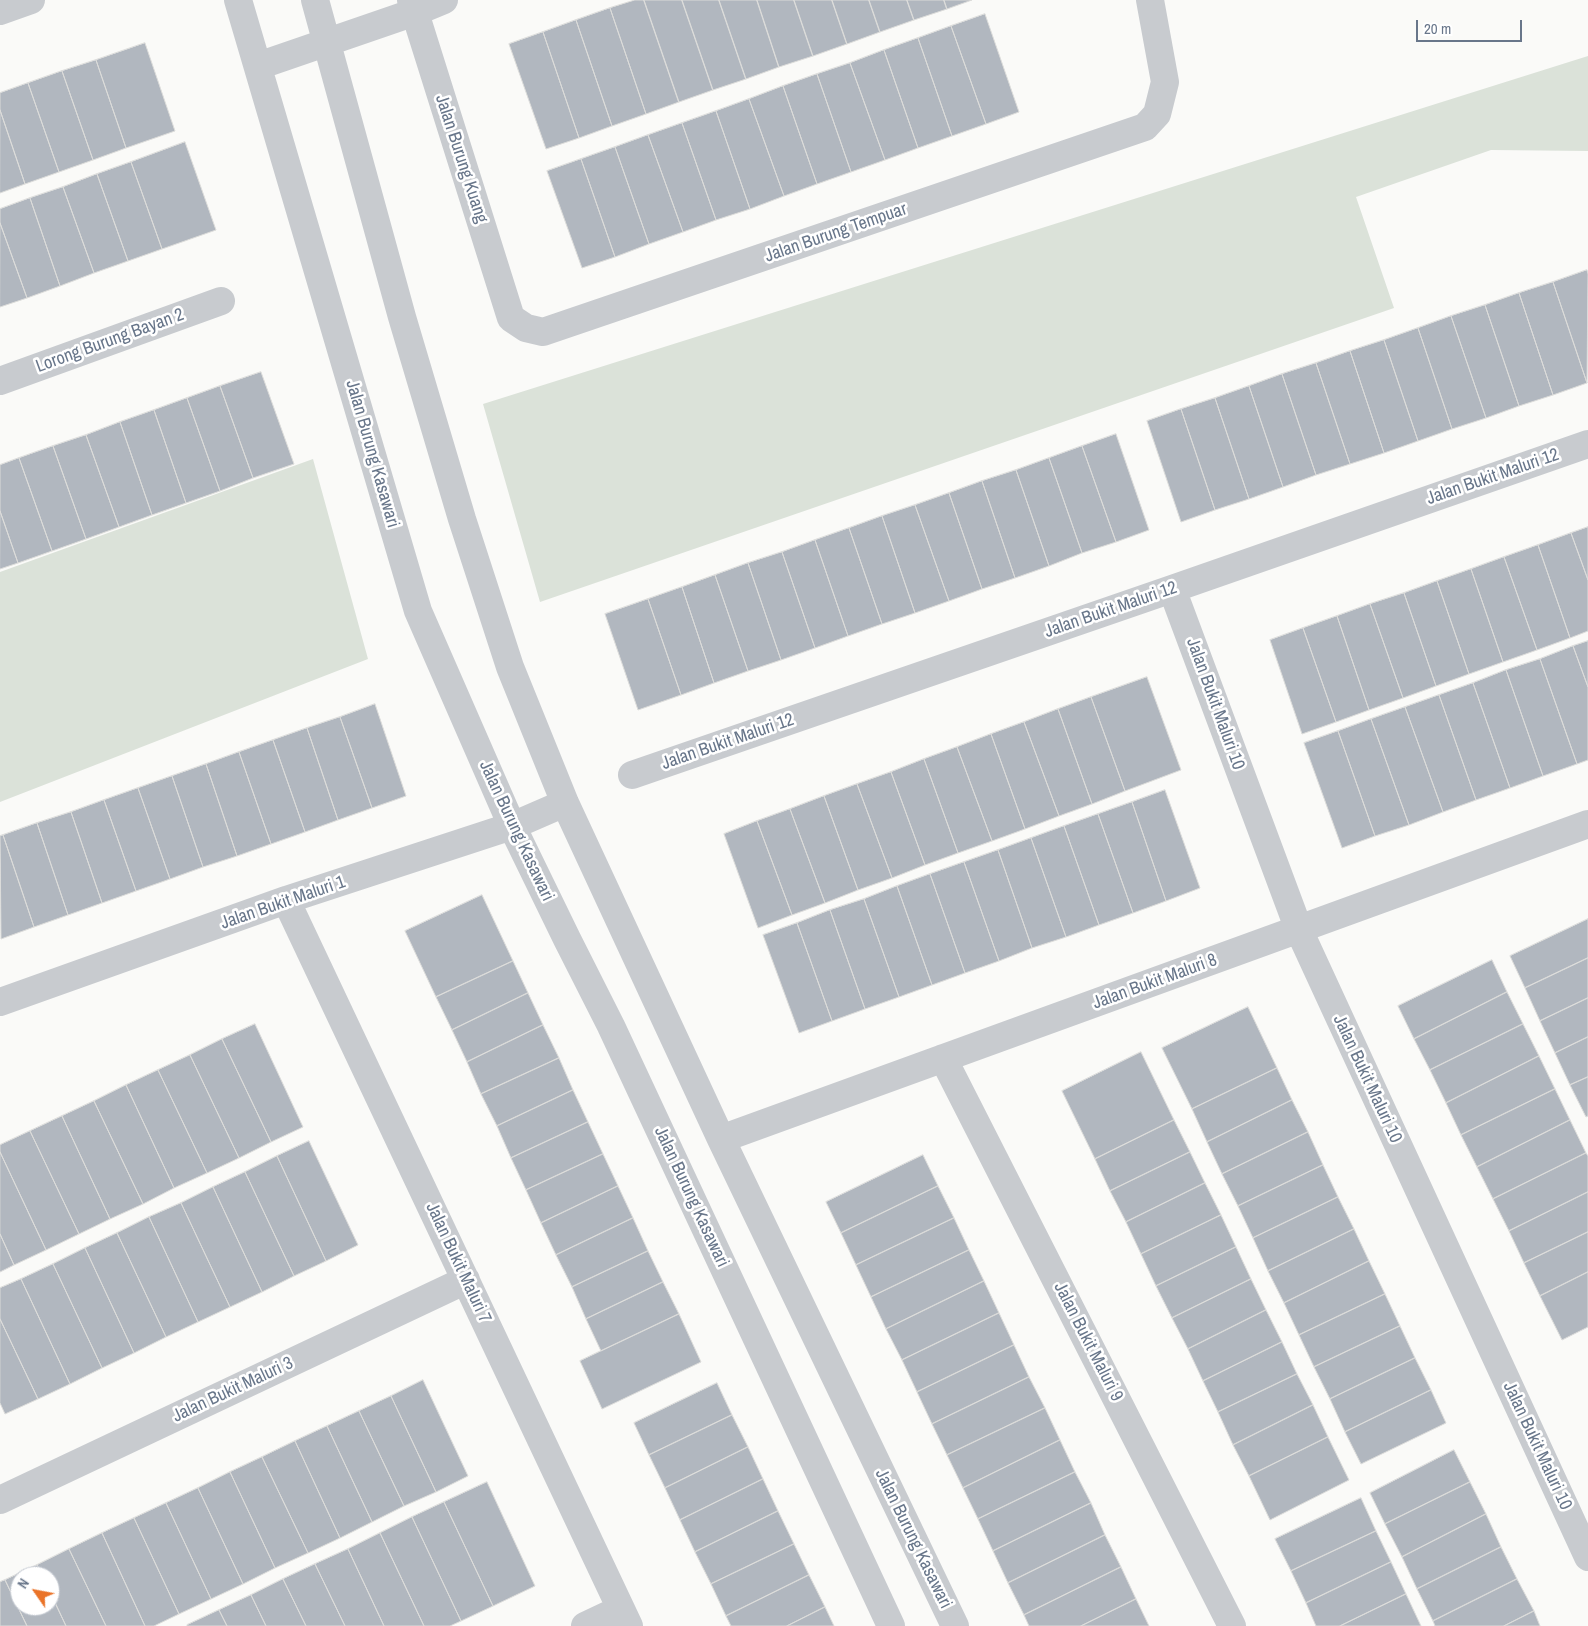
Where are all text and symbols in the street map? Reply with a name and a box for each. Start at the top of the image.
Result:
scale bar [1418,10,1524,42]
text: 20 m [1424,18,1451,39]
street label: Jalan Burung Kuang [430,92,492,226]
street label: Jalan Burung Tempuar [762,199,910,267]
street label: Lorong Burung Bayan 2 [33,304,187,378]
street label: Jalan Burung Kasawari [341,378,403,530]
street label: Jalan Bukit Maluri 12 [1424,444,1562,510]
street label: Jalan Bukit Maluri 12 [1042,577,1180,643]
street label: Jalan Bukit Maluri 10 [1181,635,1249,773]
street label: Jalan Bukit Maluri 12 [659,709,797,775]
street label: Jalan Burung Kasawari [474,757,558,905]
street label: Jalan Bukit Maluri 1 [218,872,348,934]
street label: Jalan Bukit Maluri 8 [1090,950,1220,1014]
street label: Jalan Bukit Maluri 10 [1328,1012,1406,1146]
street label: Jalan Burung Kasawari [649,1123,733,1271]
street label: Jalan Bukit Maluri 7 [421,1199,495,1327]
street label: Jalan Bukit Maluri 9 [1049,1279,1127,1405]
street label: Jalan Bukit Maluri 3 [169,1353,297,1427]
street label: Jalan Bukit Maluri 10 [1498,1379,1576,1513]
street label: Jalan Burung Kasawari [870,1466,956,1612]
north arrow [10,1566,60,1616]
text: N [13,1575,33,1592]

